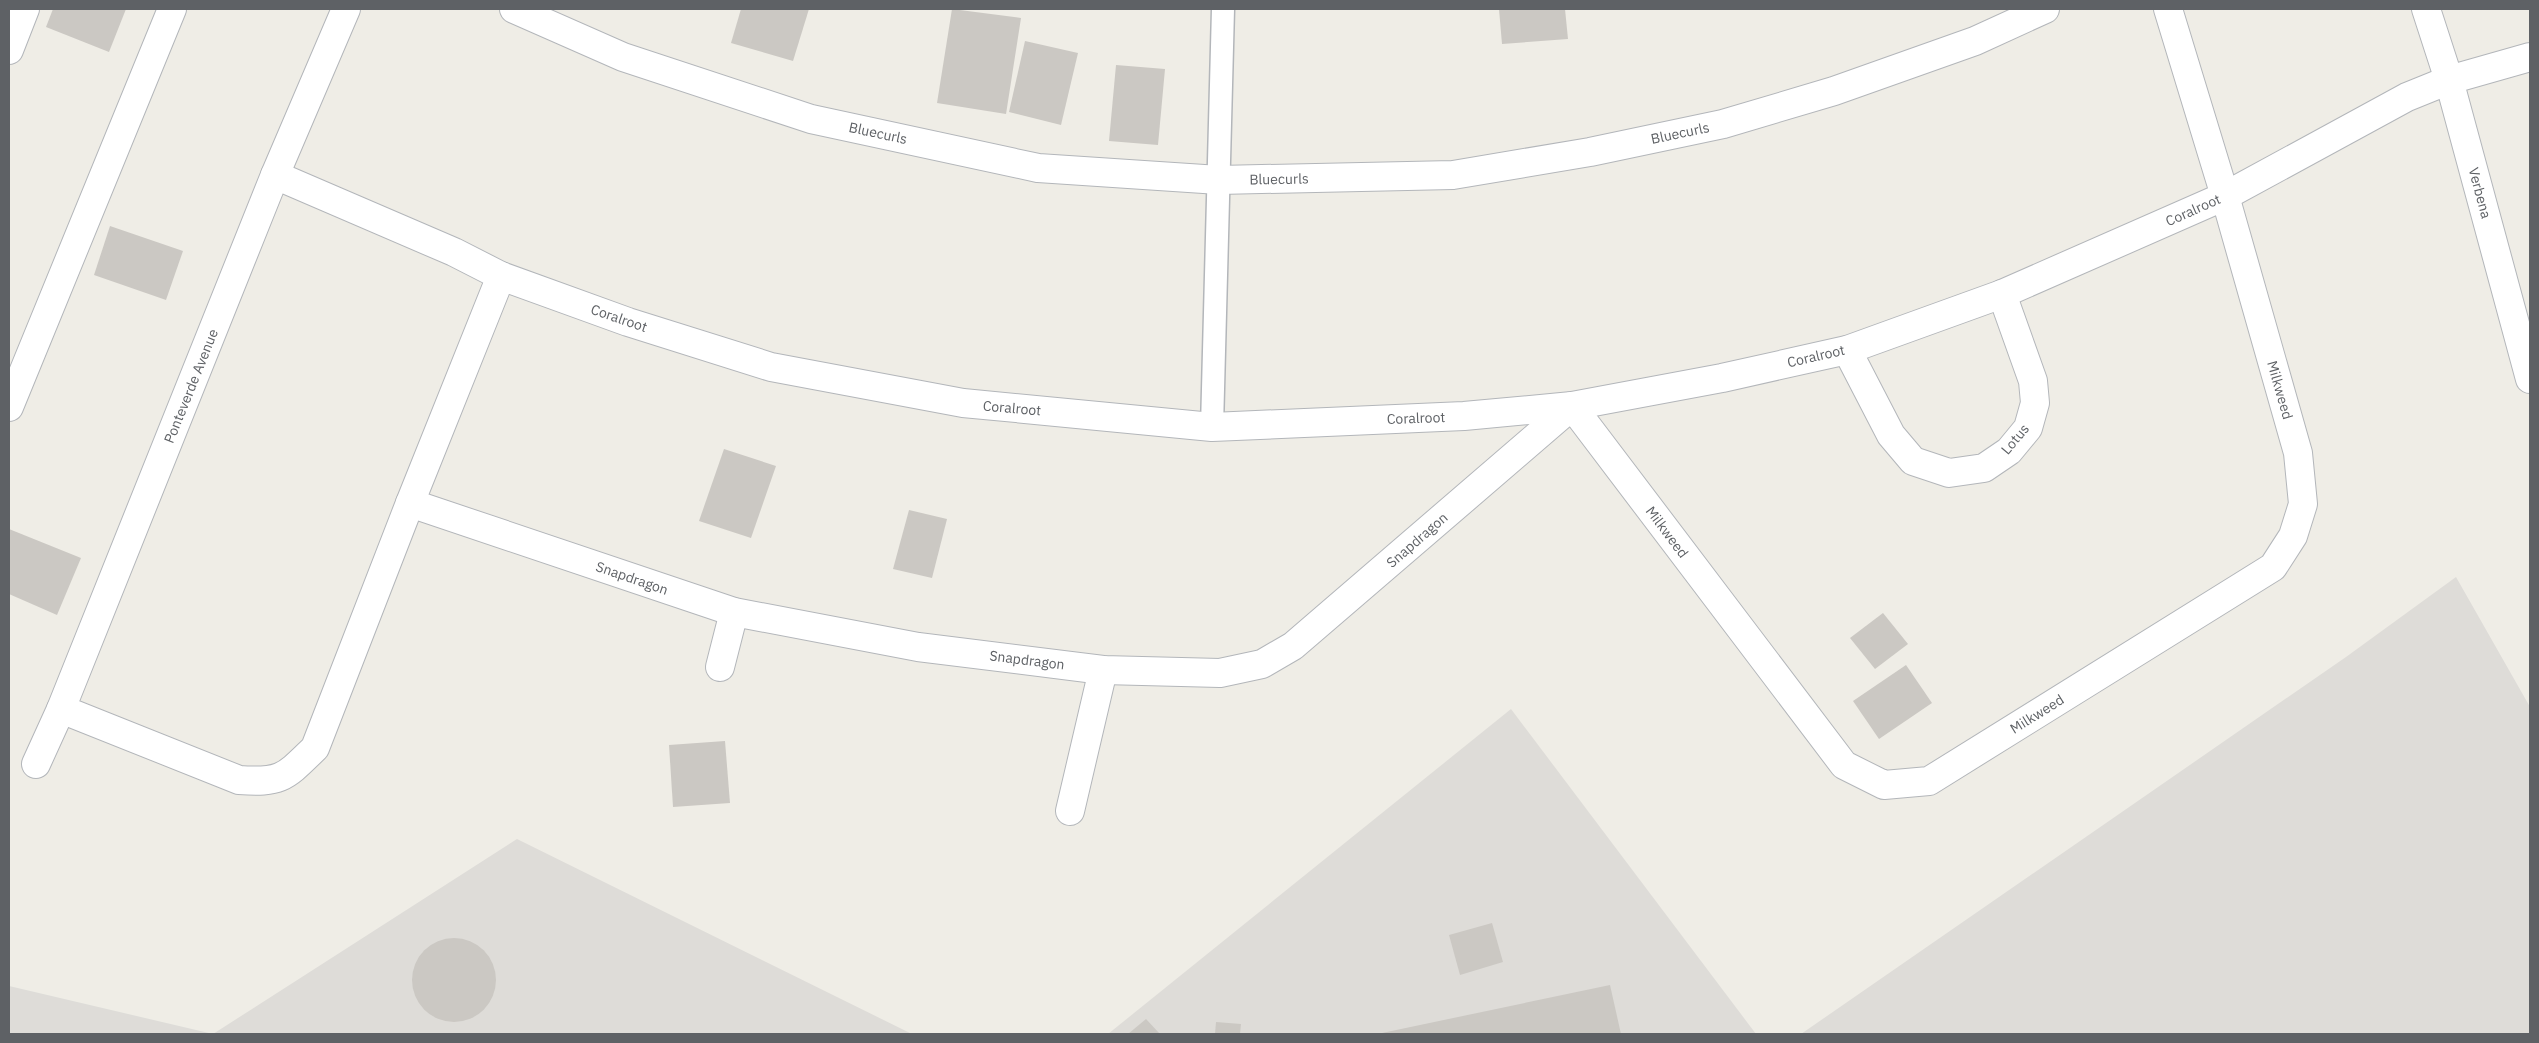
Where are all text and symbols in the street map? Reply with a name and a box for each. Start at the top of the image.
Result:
street label: Bluecurls [847,118,909,148]
street label: Bluecurls [1649,118,1711,148]
street label: Verbena [2465,165,2496,221]
street label: Bluecurls [1249,169,1309,189]
street label: Coralroot [2163,190,2223,230]
street label: Coralroot [588,300,650,336]
street label: Ponteverde Avenue [160,326,222,446]
street label: Coralroot [1785,341,1847,371]
street label: Milkweed [2263,359,2297,421]
street label: Coralroot [982,396,1042,420]
street label: Coralroot [1386,408,1446,428]
street label: Lotus [1997,420,2033,458]
street label: Milkweed [1642,503,1692,561]
street label: Snapdragon [1383,508,1451,572]
street label: Snapdragon [593,557,671,599]
street label: Snapdragon [988,646,1066,674]
street label: Milkweed [2007,690,2067,738]

